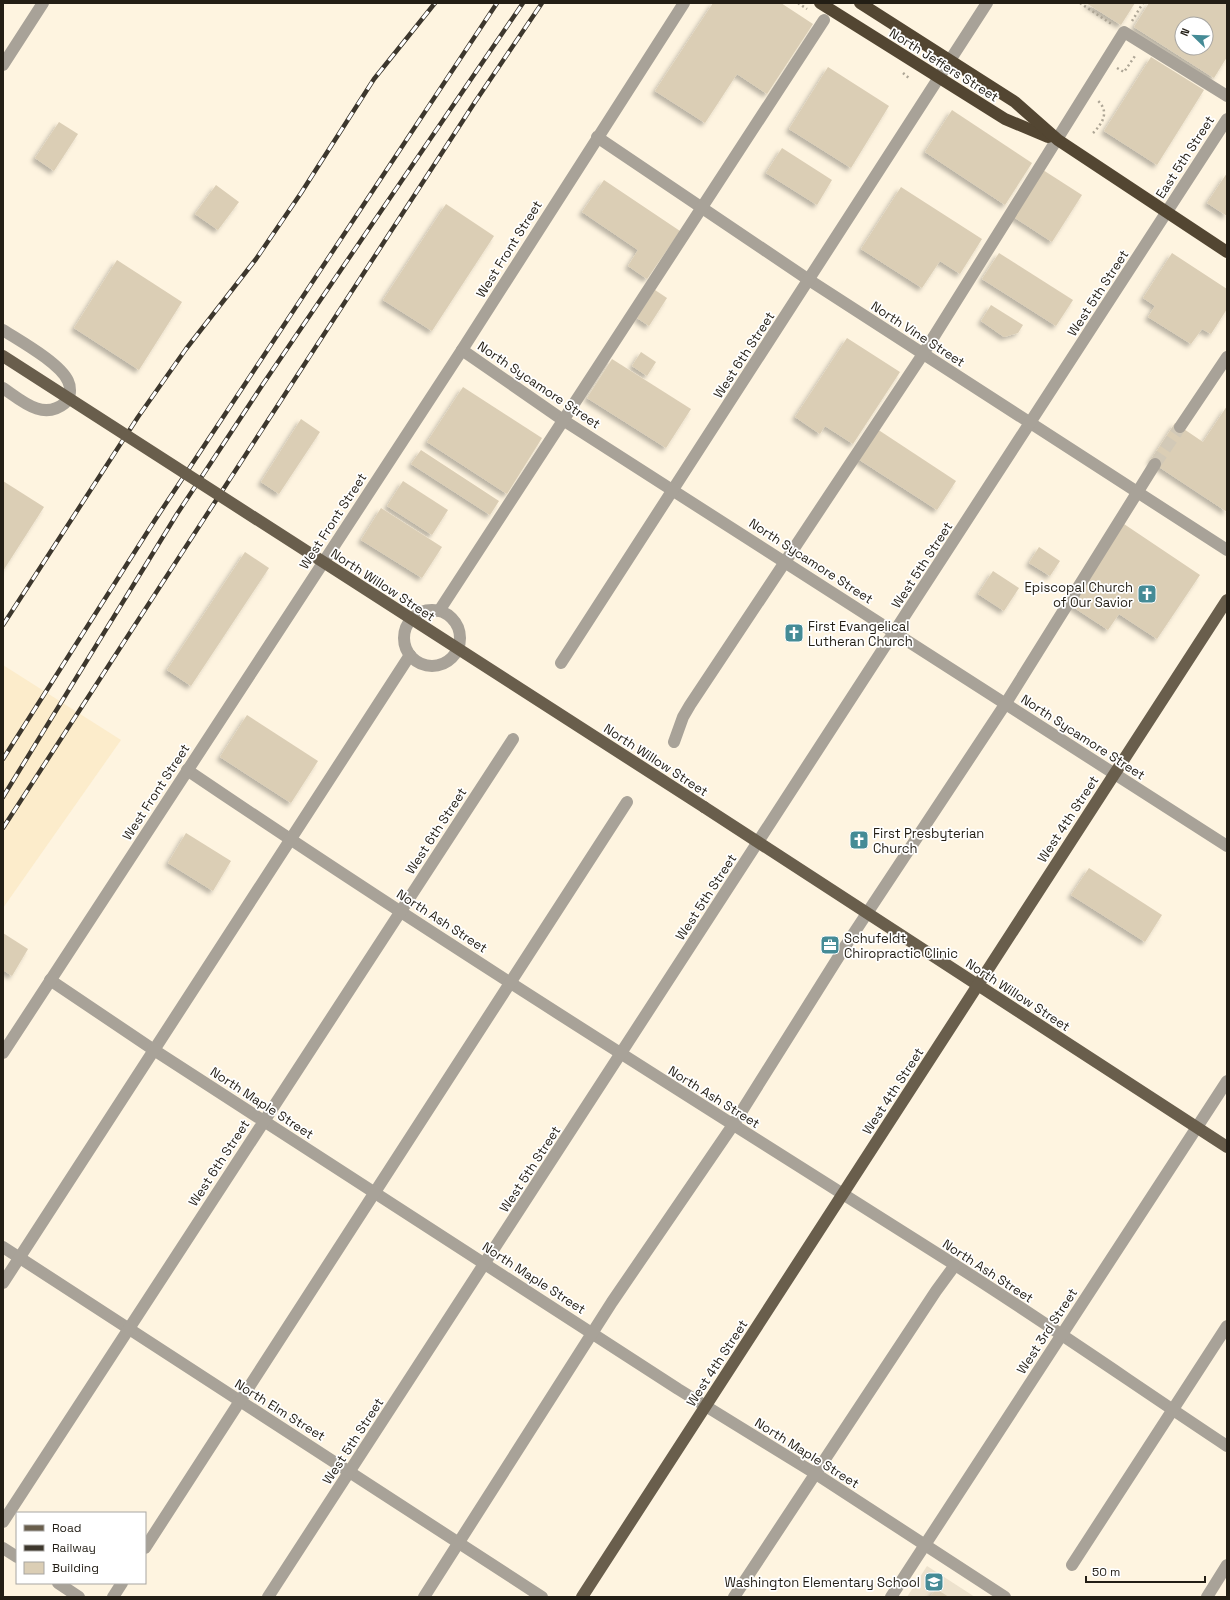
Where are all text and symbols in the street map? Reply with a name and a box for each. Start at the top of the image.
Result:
north arrow [1174,16,1214,56]
street label: North Jeffers Street [886,24,1002,106]
text: N [1177,26,1193,38]
street label: East 5th Street [1152,112,1218,202]
street label: West Front Street [472,197,546,301]
street label: West 5th Street [1064,247,1132,339]
street label: North Vine Street [868,297,968,371]
street label: West 6th Street [710,308,778,402]
street label: North Sycamore Street [474,338,604,433]
street label: West Front Street [296,470,370,572]
street label: North Sycamore Street [746,514,876,608]
street label: West 5th Street [888,519,956,611]
street label: North Willow Street [328,545,438,625]
place label: Episcopal Church of Our Savior [1025,579,1133,611]
church icon: Episcopal Church of Our Savior [1136,583,1158,605]
place label: First Evangelical Lutheran Church [808,618,913,650]
church icon: First Evangelical Lutheran Church [783,622,805,644]
street label: North Sycamore Street [1018,690,1148,784]
street label: North Willow Street [601,720,711,800]
street label: West Front Street [119,741,193,843]
street label: West 4th Street [1034,772,1102,866]
street label: West 6th Street [402,784,470,878]
place label: First Presbyterian Church [873,825,984,857]
church icon: First Presbyterian Church [848,829,870,851]
street label: West 5th Street [672,851,740,943]
street label: North Ash Street [393,885,491,957]
place label: Schufeldt Chiropractic Clinic [844,930,958,962]
office icon: Schufeldt Chiropractic Clinic [819,934,841,956]
street label: North Willow Street [963,955,1073,1035]
street label: West 4th Street [859,1044,927,1138]
street label: North Ash Street [665,1062,763,1132]
street label: North Maple Street [207,1063,317,1143]
street label: West 6th Street [185,1116,253,1210]
street label: West 5th Street [496,1123,564,1215]
street label: North Ash Street [939,1235,1037,1307]
street label: North Maple Street [479,1238,589,1318]
street label: West 3rd Street [1013,1285,1081,1377]
street label: West 4th Street [683,1316,751,1410]
street label: North Elm Street [232,1375,328,1445]
street label: West 5th Street [319,1395,387,1487]
street label: North Maple Street [752,1414,862,1492]
legend [16,1512,146,1584]
text: Road [52,1520,81,1536]
text: Railway [52,1540,96,1556]
scale bar [1086,1558,1205,1584]
text: Building [52,1560,99,1576]
text: 50 m [1092,1564,1120,1580]
school or university icon: Washington Elementary School [923,1571,945,1593]
place label: Washington Elementary School [724,1574,920,1591]

